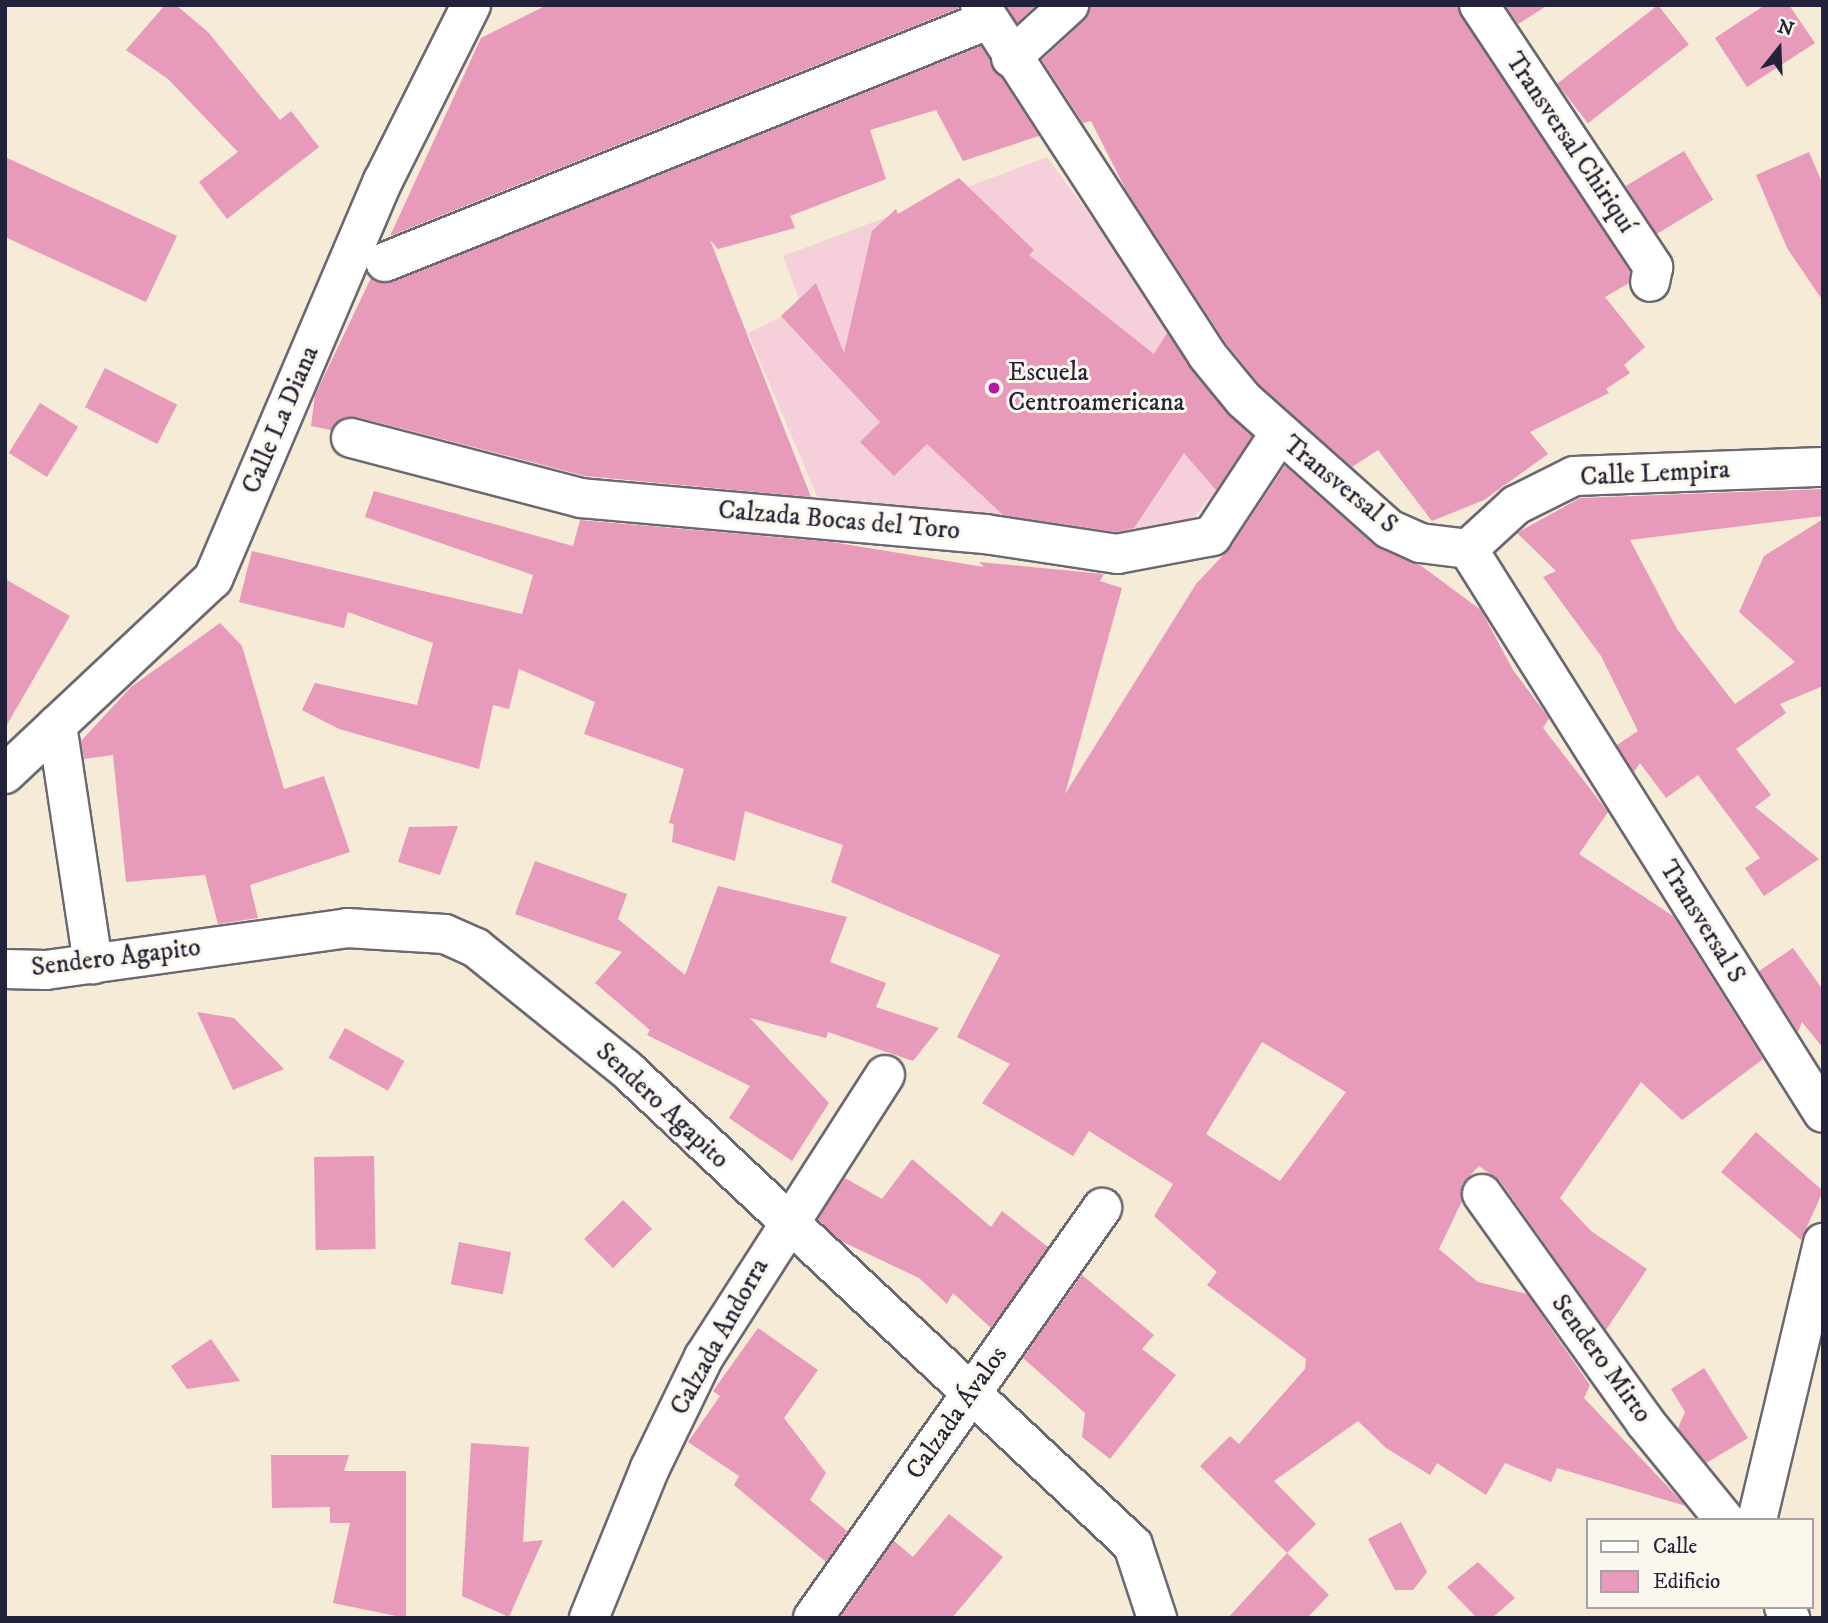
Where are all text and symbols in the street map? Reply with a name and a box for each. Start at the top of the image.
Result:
north arrow [1744,14,1814,84]
text: N [1775,15,1797,42]
street label: Transversal Chiriquí [1498,47,1642,239]
street label: Calle La Diana [236,342,326,498]
place label: Escuela Centroamericana [1008,357,1185,418]
marker: Escuela Centroamericana [986,380,1002,396]
street label: Transversal S [1276,429,1404,541]
street label: Calle Lempira [1579,455,1731,493]
street label: Calzada Bocas del Toro [717,495,961,547]
street label: Transversal S [1652,855,1752,989]
street label: Sendero Agapito [30,932,202,984]
street label: Sendero Agapito [589,1036,735,1176]
street label: Calzada Andorra [664,1253,776,1421]
street label: Sendero Mirto [1544,1289,1658,1429]
street label: Calzada Ávalos [900,1340,1014,1486]
legend [1587,1518,1814,1609]
text: Calle [1653,1534,1697,1560]
text: Edificio [1653,1569,1720,1595]

